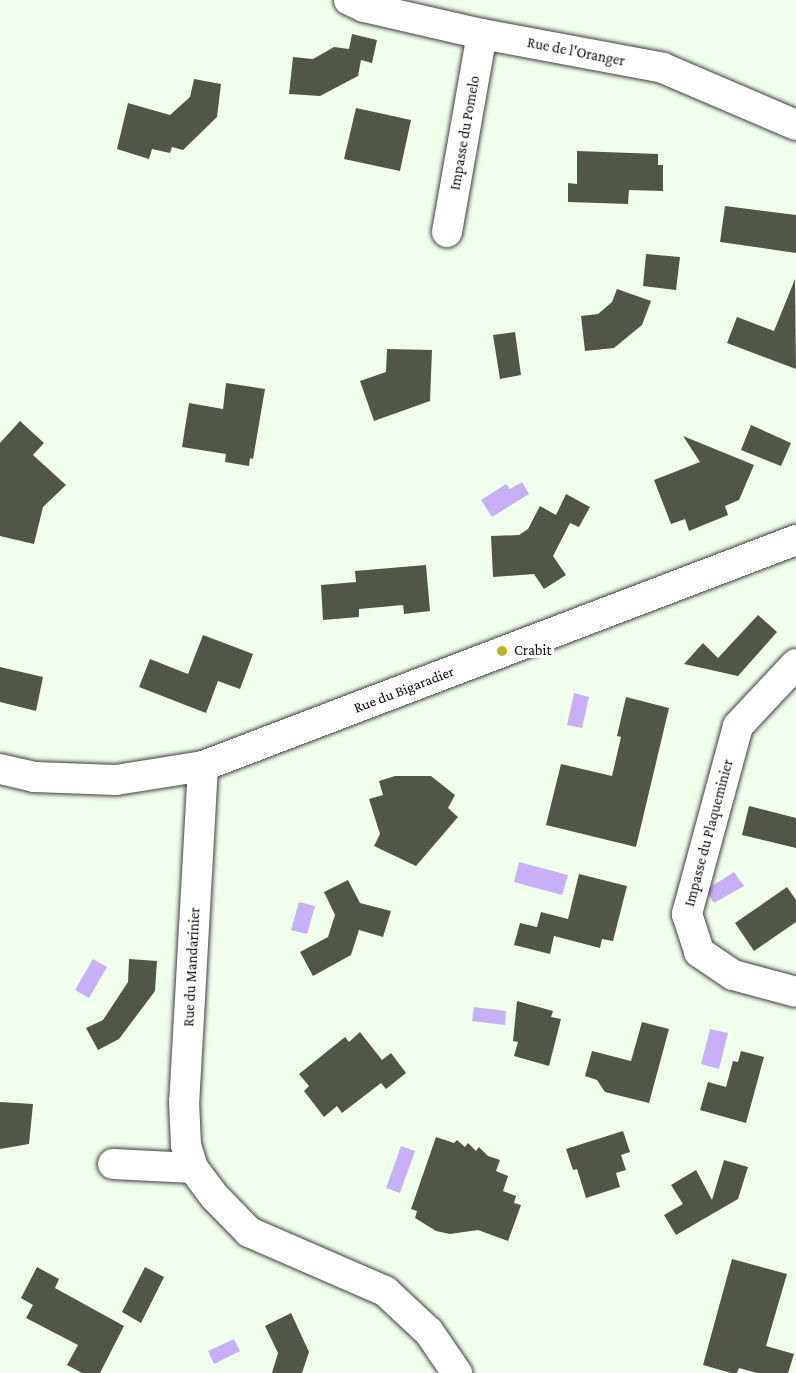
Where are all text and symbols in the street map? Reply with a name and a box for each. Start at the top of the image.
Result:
street label: Rue de l'Oranger [526,34,626,70]
street label: Impasse du Pomelo [446,74,484,192]
place label: Crabit [514,642,551,660]
marker: Crabit [495,644,509,658]
street label: Rue du Bigaradier [351,663,457,717]
street label: Impasse du Plaqueminier [681,757,737,909]
street label: Rue du Mandarinier [180,907,204,1027]

